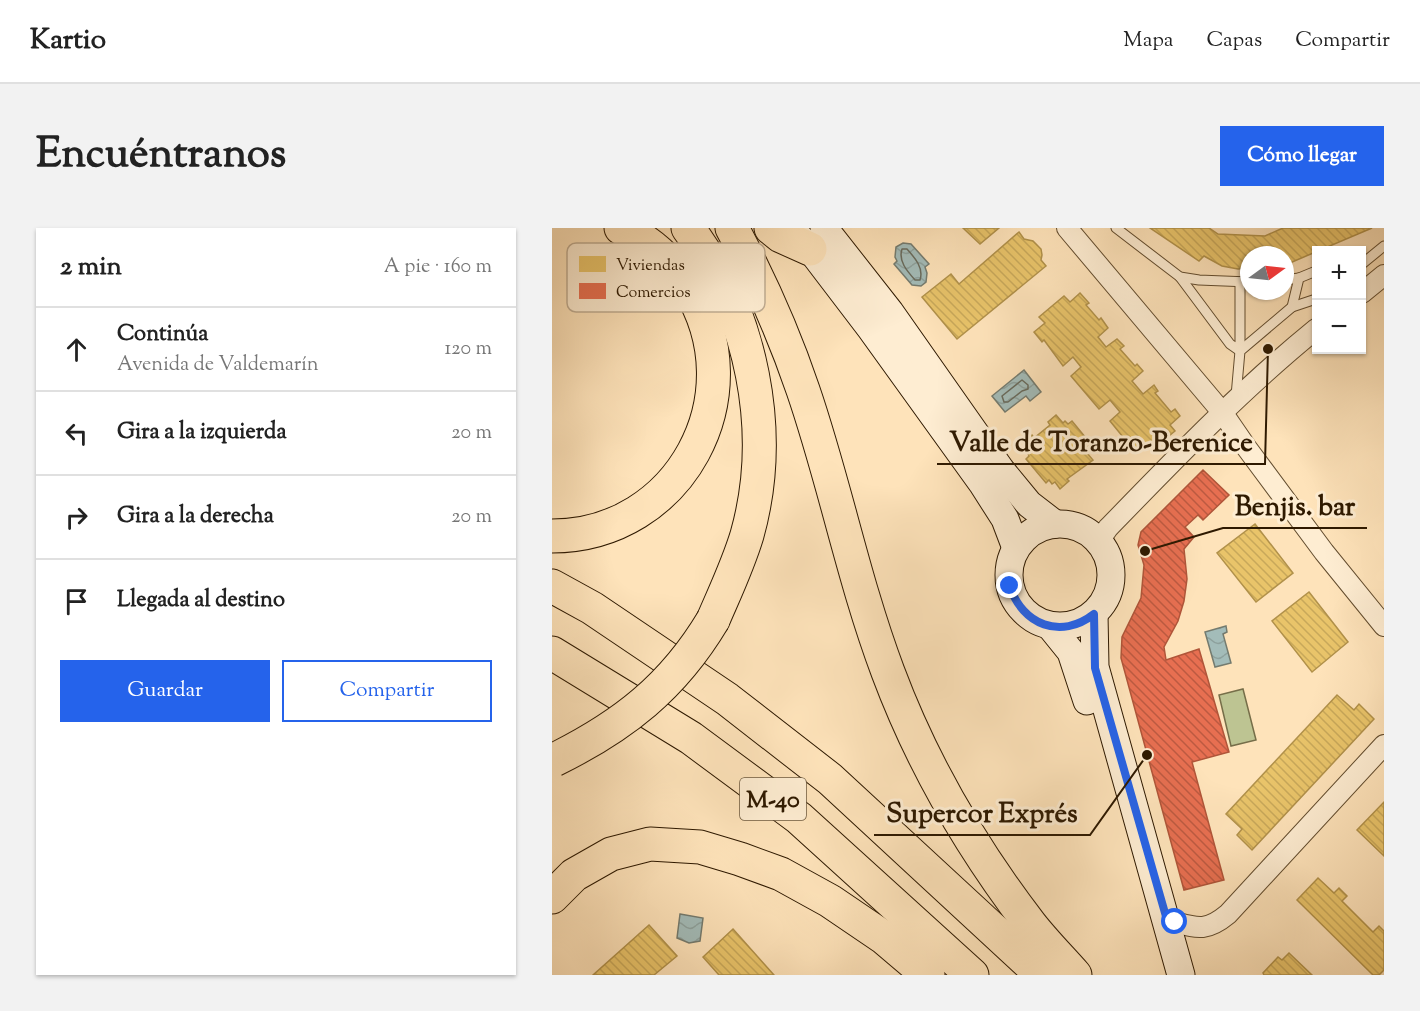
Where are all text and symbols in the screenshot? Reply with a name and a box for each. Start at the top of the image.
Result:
text: Kartio [30,21,106,61]
text: Mapa [1123,26,1173,56]
text: Capas [1206,26,1262,56]
text: Compartir [1295,26,1390,56]
text: Encuéntranos [36,126,286,186]
button: Cómo llegar [1220,126,1384,186]
legend [567,243,765,312]
north arrow [1240,246,1294,300]
map controls [1312,246,1366,354]
button: + [1312,246,1366,300]
text: 2 min [60,249,122,286]
text: A pie · 160 m [384,253,492,282]
text: Viviendas [616,255,685,278]
text: Comercios [616,282,690,305]
button: − [1312,300,1366,354]
text: Continúa [117,319,208,351]
icon: ahead [60,333,93,366]
text: 120 m [444,335,492,364]
text: Avenida de Valdemarín [117,351,319,380]
icon: left [60,417,93,450]
text: Gira a la izquierda [117,417,287,449]
text: 20 m [451,419,492,448]
callout: Valle de Toranzo-Berenice [937,419,1265,464]
text: Valle de Toranzo-Berenice [949,425,1253,464]
callout: Benjis. bar [1223,483,1367,528]
text: Benjis. bar [1235,489,1356,528]
icon: right [60,501,93,534]
text: Gira a la derecha [117,501,274,533]
text: 20 m [451,503,492,532]
route end [996,572,1022,598]
icon: arrive [60,585,93,618]
text: Llegada al destino [117,585,285,617]
button: Guardar [60,660,270,722]
button: Compartir [282,660,492,722]
road number: M-40 [740,778,806,820]
callout: Supercor Exprés [874,790,1090,835]
text: Supercor Exprés [886,796,1078,835]
route start [1161,908,1187,934]

